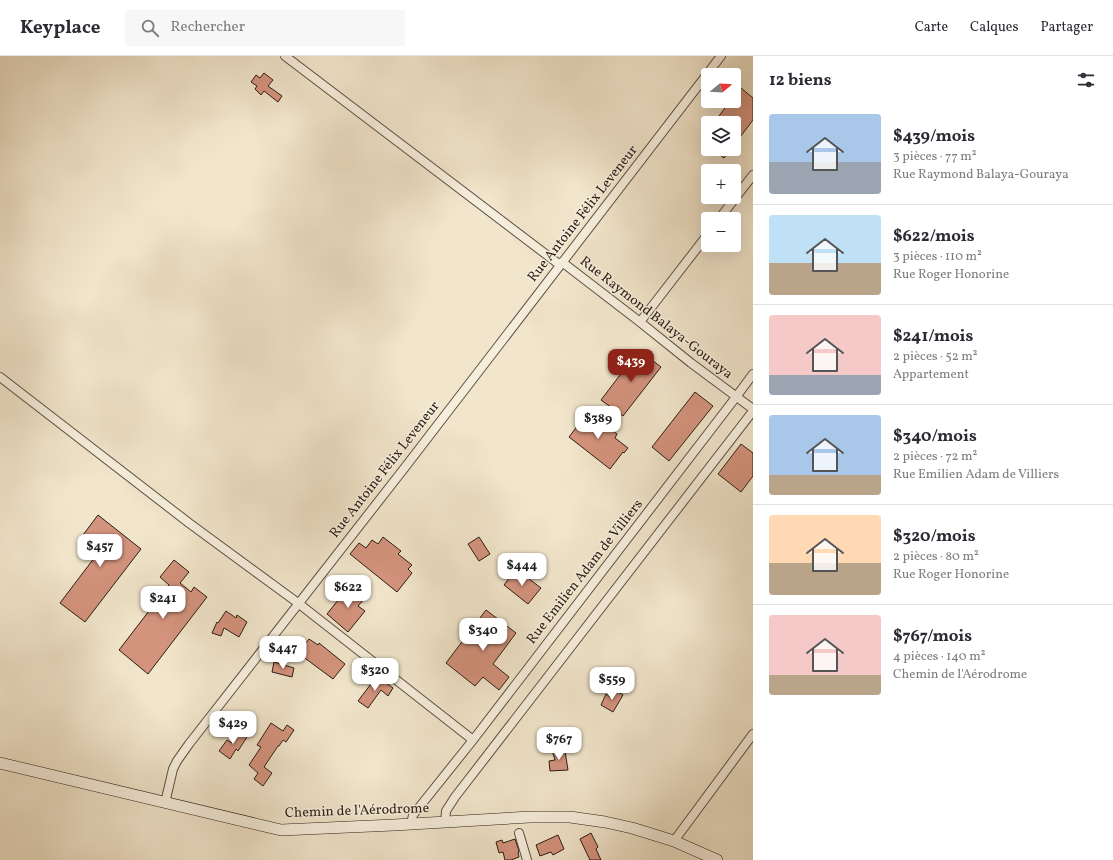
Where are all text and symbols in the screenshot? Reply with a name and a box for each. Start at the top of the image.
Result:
search box [125,10,405,46]
text: Keyplace [20,15,101,41]
icon: search [139,17,161,39]
text: Rechercher [171,17,245,38]
text: Carte [915,18,948,37]
text: Calques [970,18,1018,37]
text: Partager [1040,18,1093,37]
north arrow [701,68,741,108]
map controls [701,68,741,252]
text: 12 biens [769,69,832,92]
icon: filters [1075,69,1097,91]
button: layers [701,116,741,156]
text: $439/mois [893,125,975,148]
icon: home [801,130,849,178]
street label: Rue Antoine Félix Leveneur [524,142,642,286]
text: 3 pièces · 77 m² [893,148,977,166]
button: + [701,164,741,204]
text: Rue Raymond Balaya-Gouraya [893,166,1069,184]
button: − [701,212,741,252]
text: $622/mois [893,225,975,248]
icon: home [801,231,849,279]
text: 3 pièces · 110 m² [893,248,982,266]
street label: Rue Raymond Balaya-Gouraya [576,252,736,384]
text: Rue Roger Honorine [893,266,1009,284]
text: $241/mois [893,325,973,348]
icon: home [801,331,849,379]
text: 2 pièces · 52 m² [893,348,978,366]
pin: $439 [607,349,655,383]
text: $439 [617,353,645,371]
text: Appartement [893,366,969,384]
street label: Rue Antoine Félix Leveneur [326,398,444,542]
pin: $389 [574,406,622,440]
text: $389 [584,410,612,428]
text: $340/mois [893,425,977,448]
icon: home [801,431,849,479]
text: 2 pièces · 72 m² [893,448,977,466]
text: Rue Emilien Adam de Villiers [893,466,1059,484]
street label: Rue Emilien Adam de Villiers [522,496,648,648]
text: $320/mois [893,525,976,548]
icon: home [801,531,849,579]
pin: $457 [76,534,124,568]
text: $457 [86,538,114,556]
text: 2 pièces · 80 m² [893,548,979,566]
pin: $444 [498,553,546,587]
text: $444 [507,557,537,575]
text: Rue Roger Honorine [893,566,1009,584]
pin: $622 [324,575,372,609]
text: $622 [334,579,362,597]
pin: $241 [139,586,187,620]
text: $241 [150,590,176,608]
pin: $340 [459,618,507,652]
text: $340 [468,622,498,640]
text: $767/mois [893,625,972,648]
icon: home [801,631,849,679]
pin: $447 [259,636,307,670]
text: $447 [268,640,298,658]
text: 4 pièces · 140 m² [893,648,985,666]
pin: $320 [351,658,399,692]
text: $320 [361,662,389,680]
text: Chemin de l'Aérodrome [893,666,1027,684]
pin: $559 [588,667,636,701]
text: $559 [599,671,625,689]
pin: $429 [209,711,257,745]
text: $429 [218,715,248,733]
pin: $767 [535,727,583,761]
text: $767 [546,731,572,749]
street label: Chemin de l'Aérodrome [284,799,430,823]

